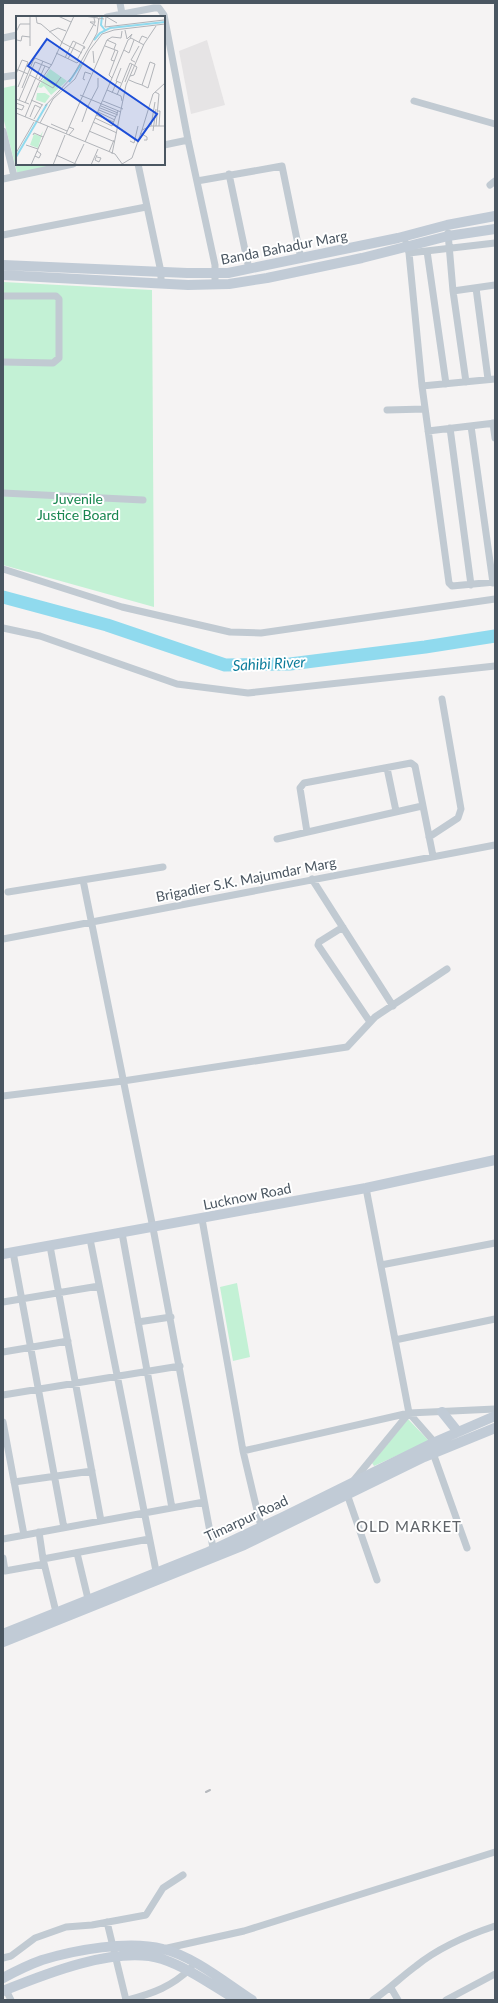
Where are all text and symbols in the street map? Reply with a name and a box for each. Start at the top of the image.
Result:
inset map [16,16,165,165]
street label: Banda Bahadur Marg [219,226,349,268]
park label: Juvenile Justice Board [37,490,119,523]
water label: Sahibi River [232,652,307,674]
street label: Brigadier S.K. Majumdar Marg [154,853,338,905]
street label: Lucknow Road [202,1179,292,1213]
street label: Timarpur Road [202,1491,290,1545]
district label: OLD MARKET [356,1517,462,1535]

